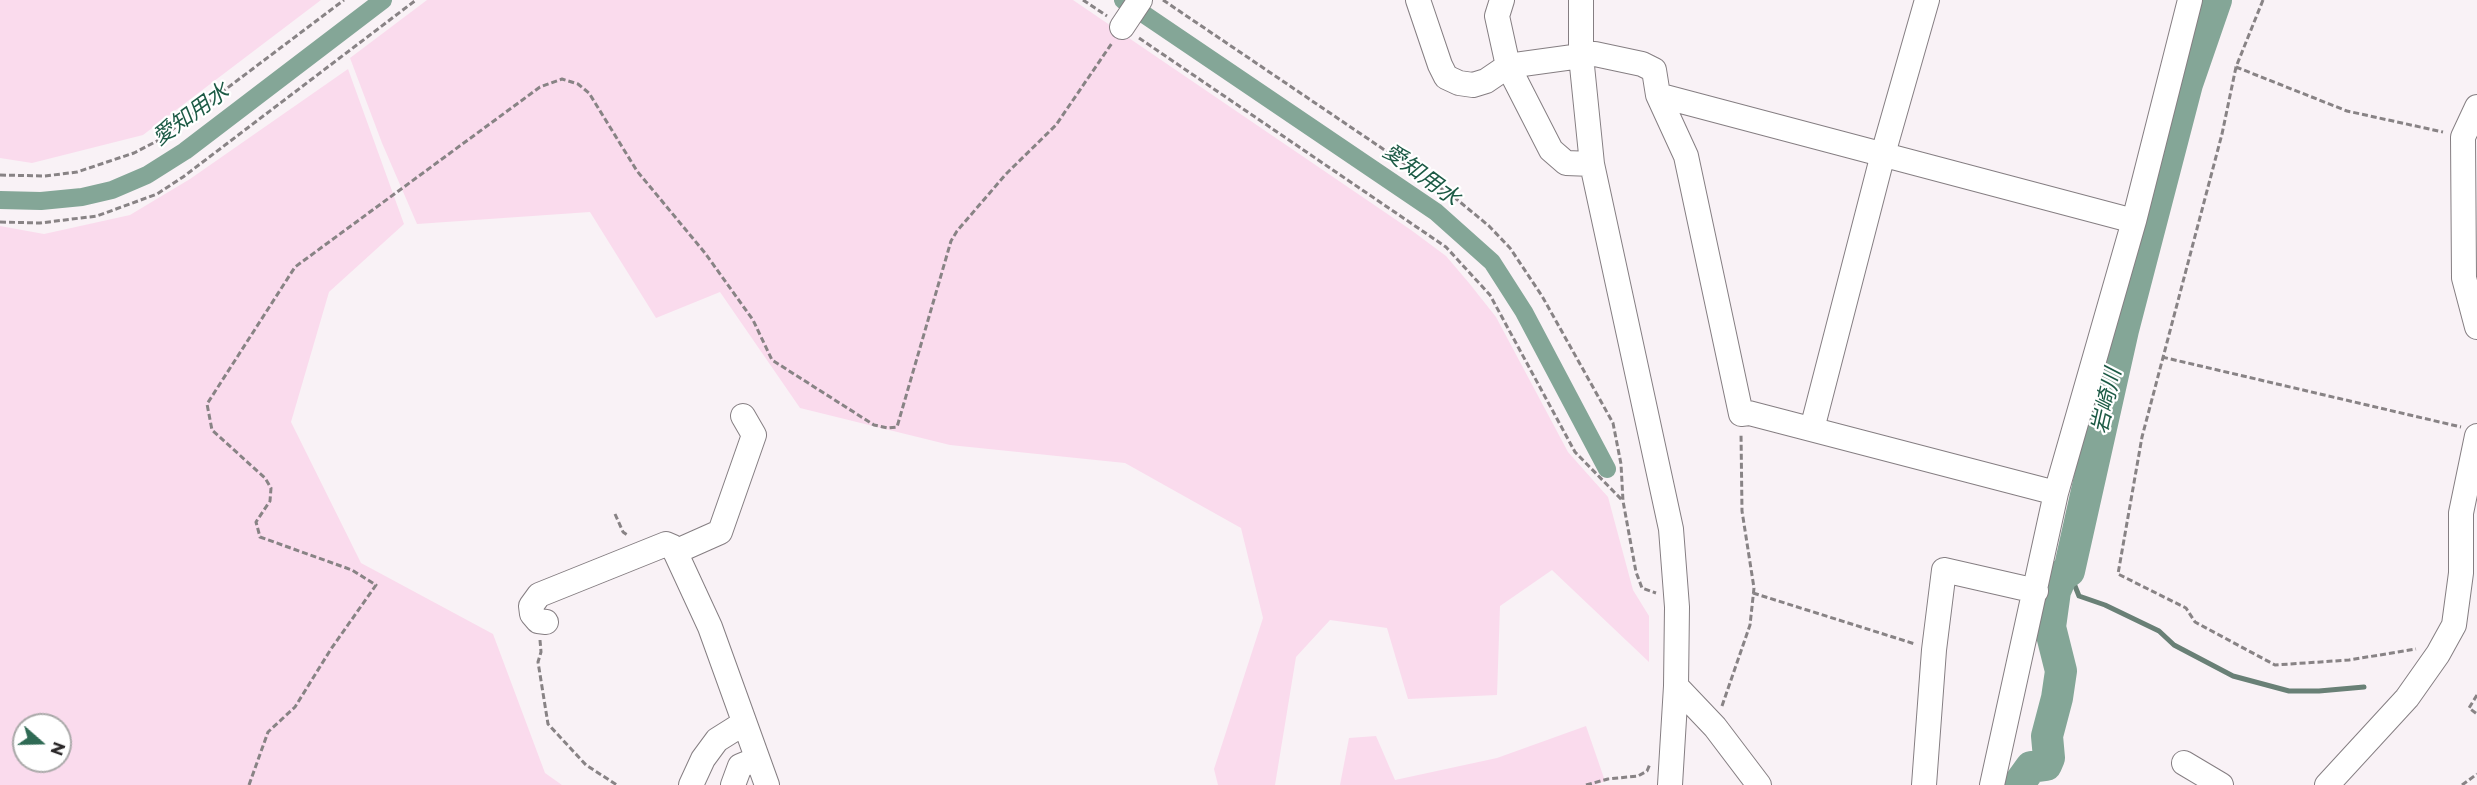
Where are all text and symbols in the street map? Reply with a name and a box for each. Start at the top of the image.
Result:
water label: 愛知用水 [148,78,234,152]
water label: 愛知用水 [1378,138,1464,212]
water label: 岩崎川 [2087,366,2127,436]
north arrow [12,713,72,773]
text: N [46,739,69,758]

